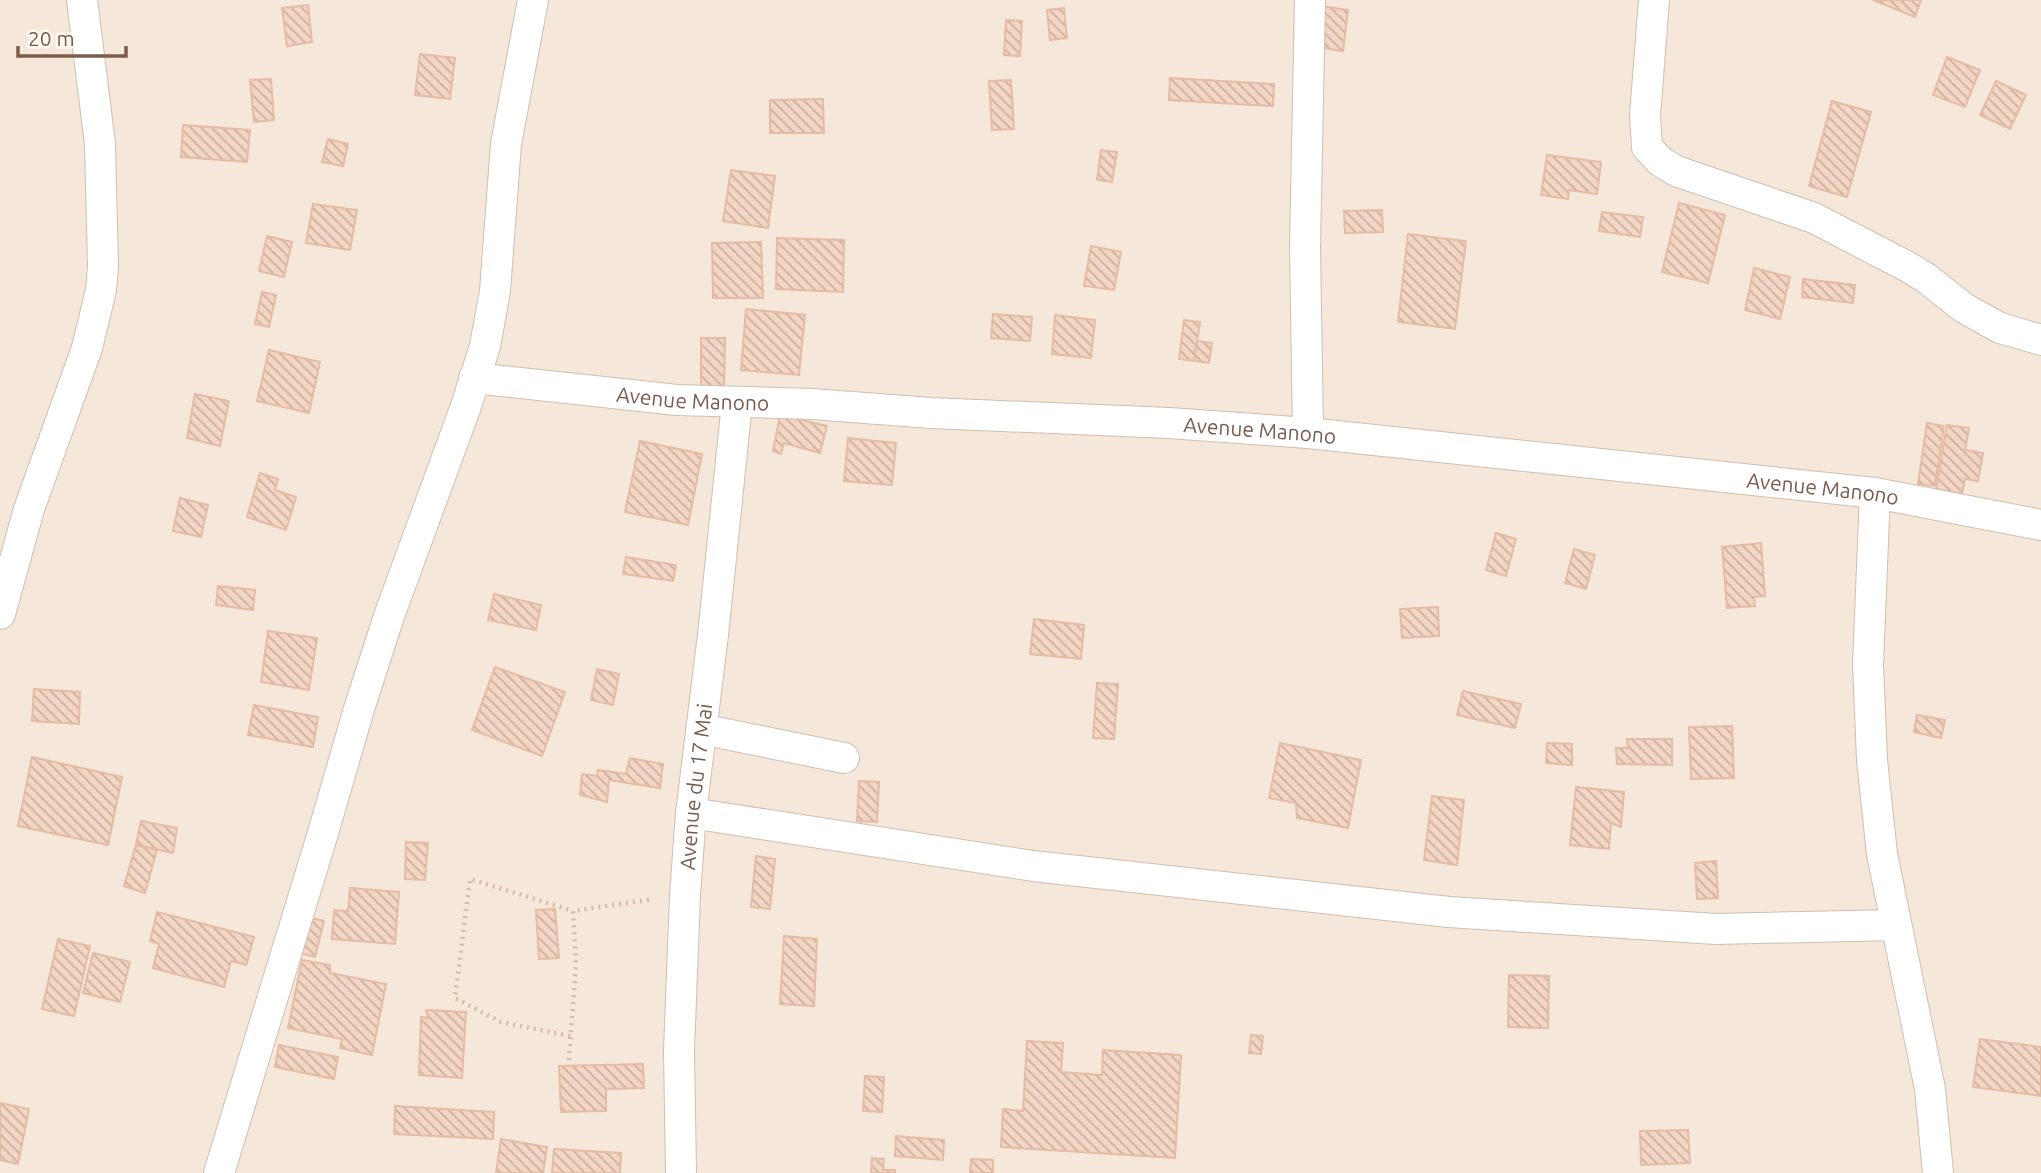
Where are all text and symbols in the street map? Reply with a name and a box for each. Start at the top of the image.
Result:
scale bar [18,14,126,58]
text: 20 m [28,26,75,50]
street label: Avenue Manono [615,382,770,415]
street label: Avenue Manono [1183,412,1338,448]
street label: Avenue Manono [1746,467,1901,509]
street label: Avenue du 17 Mai [675,702,716,871]

